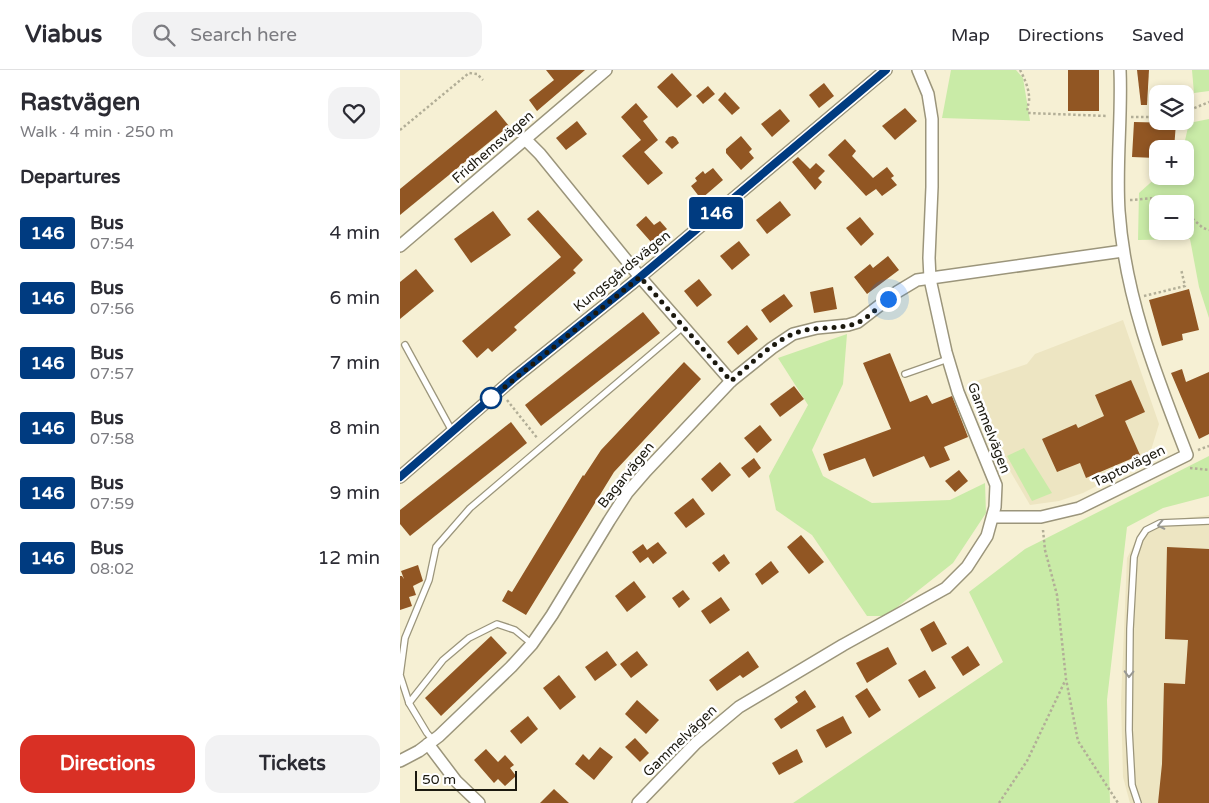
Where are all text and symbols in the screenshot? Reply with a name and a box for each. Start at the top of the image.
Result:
search box [132,12,482,57]
text: Viabus [25,20,102,49]
icon: search [150,21,178,49]
text: Search here [190,24,297,46]
text: Map [951,24,990,46]
text: Directions [1018,24,1104,46]
text: Saved [1132,24,1184,46]
map controls [1149,85,1194,240]
button: layers [1149,85,1194,130]
button: heart [328,87,380,139]
text: Rastvägen [20,88,140,117]
street label: Fridhemsvägen [449,107,537,187]
text: Walk · 4 min · 250 m [20,122,174,142]
button: + [1149,140,1194,185]
text: Departures [20,166,120,188]
button: − [1149,195,1194,240]
line badge: 146 [687,197,745,229]
text: 146 [699,202,733,224]
text: Bus [90,212,124,234]
text: 146 [31,222,64,244]
text: 4 min [329,222,380,244]
street label: Kungsgårdsvägen [570,227,674,315]
text: 07:54 [90,234,134,254]
text: Bus [90,277,124,299]
text: 146 [31,287,64,309]
text: 6 min [329,287,380,309]
your location [876,287,901,312]
text: 07:56 [90,299,134,319]
text: Bus [90,342,124,364]
text: 146 [31,352,64,374]
text: 7 min [329,352,380,374]
text: 07:57 [90,364,134,384]
street label: Gammelvägen [964,380,1014,476]
unlabelled marker [480,387,502,409]
text: Bus [90,407,124,429]
text: 146 [31,417,64,439]
text: 8 min [329,417,380,439]
text: 07:58 [90,429,134,449]
street label: Bagarvägen [594,439,658,511]
street label: Taptovägen [1090,441,1168,491]
text: Bus [90,472,124,494]
text: 146 [31,482,64,504]
text: 9 min [329,482,380,504]
text: 07:59 [90,494,134,514]
one-way arrow [1156,519,1165,530]
text: Bus [90,537,124,559]
text: 146 [31,547,64,569]
text: 12 min [317,547,380,569]
text: 08:02 [90,559,134,579]
one-way arrow [1124,670,1134,678]
street label: Gammelvägen [640,702,720,780]
button: Directions [20,735,195,793]
button: Tickets [205,735,380,793]
scale bar [415,768,518,791]
text: 50 m [422,771,456,788]

